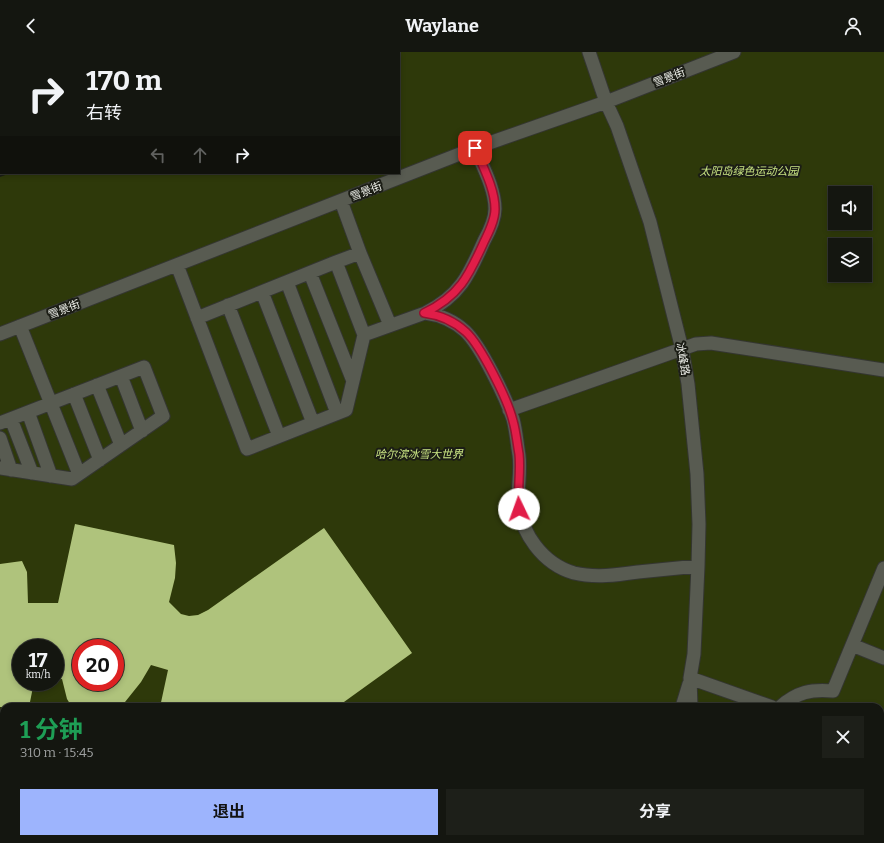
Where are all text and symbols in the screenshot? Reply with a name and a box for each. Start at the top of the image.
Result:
icon: back [20,15,42,37]
text: Waylane [405,15,479,37]
icon: person [842,15,864,37]
text: 170 m [86,64,162,97]
street label: 雪景街 [651,65,687,89]
icon: right [20,68,72,120]
text: 右转 [86,102,122,124]
pin [458,131,492,165]
icon: arrive [464,137,486,159]
icon: left [147,144,169,166]
icon: ahead [189,144,211,166]
icon: right [231,144,253,166]
park label: 太阳岛绿色运动公园 [700,165,800,178]
street label: 雪景街 [348,179,384,203]
map controls [828,186,872,282]
button: sound [828,186,872,230]
button: layers [828,238,872,282]
street label: 雪景街 [46,297,82,321]
street label: 冰峰路 [673,342,692,377]
park label: 哈尔滨冰雪大世界 [375,448,464,461]
position arrow [498,488,540,530]
speed limit sign: 20 [72,639,124,691]
text: 17 [28,648,48,672]
text: km/h [26,669,50,681]
text: 1 分钟 [20,716,83,744]
button: close [822,716,864,758]
text: 310 m · 15:45 [20,745,93,760]
button: 退出 [20,789,438,835]
button: 分享 [446,789,864,835]

